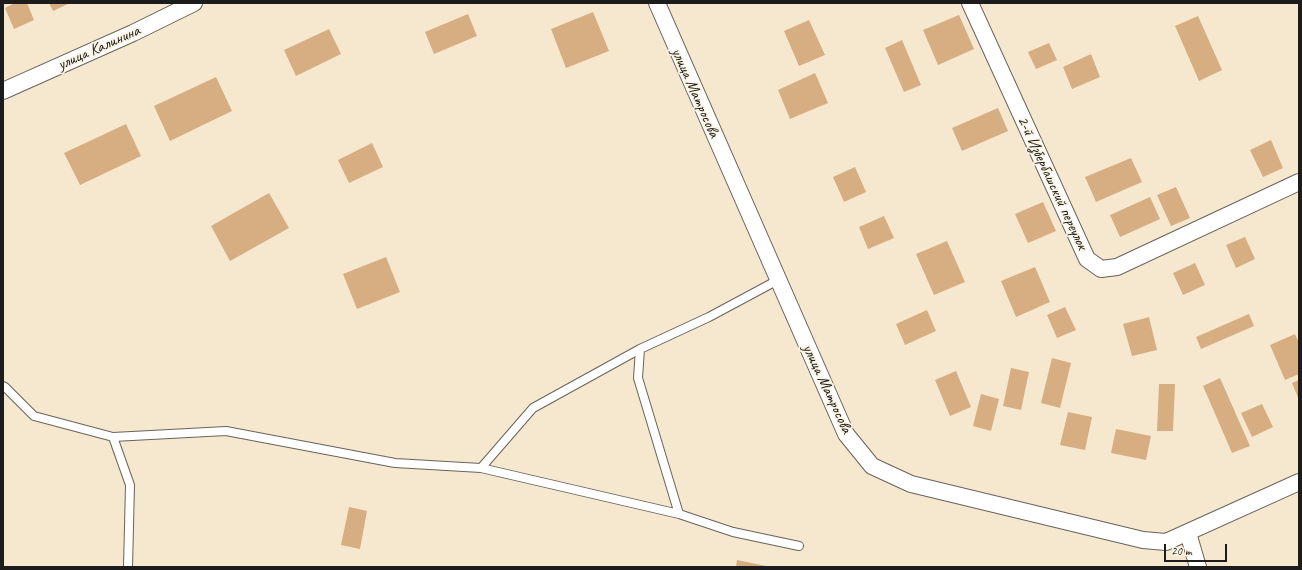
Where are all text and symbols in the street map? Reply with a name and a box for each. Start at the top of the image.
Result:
street label: улица Калинина [55,21,143,75]
street label: улица Матросова [667,45,723,141]
street label: 2-й Избербашский переулок [1013,113,1091,253]
street label: улица Матросова [798,341,856,437]
scale bar [1166,536,1229,562]
text: 20 m [1171,543,1191,559]

